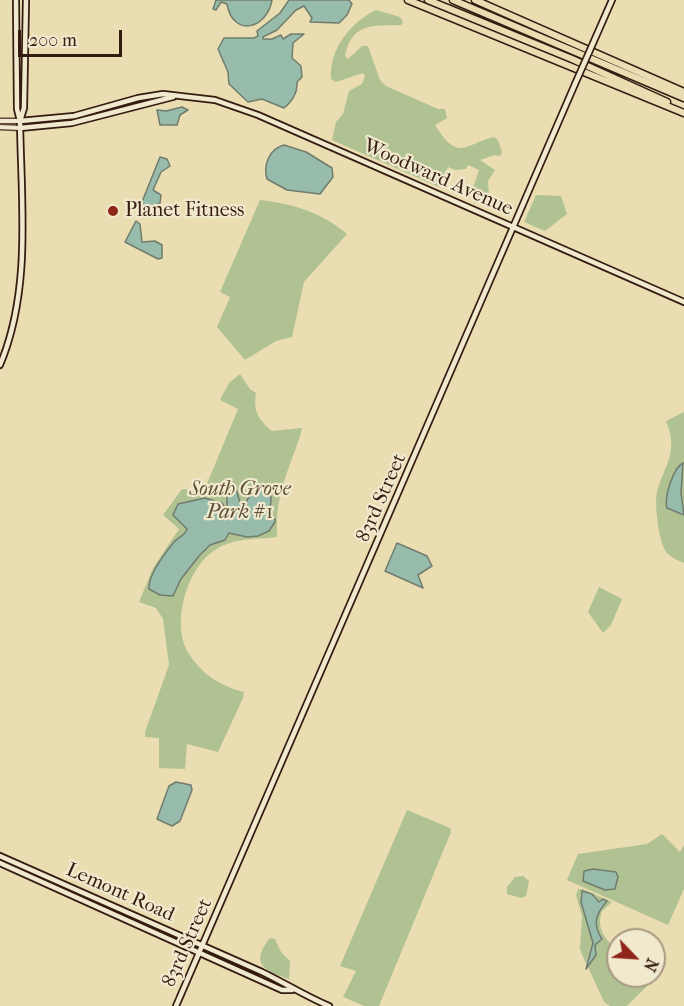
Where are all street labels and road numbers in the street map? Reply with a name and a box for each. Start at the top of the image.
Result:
street label: Woodward Avenue [359,134,517,222]
street label: 83rd Street [352,450,412,546]
street label: Lemont Road [62,858,178,928]
street label: 83rd Street [158,895,218,991]

